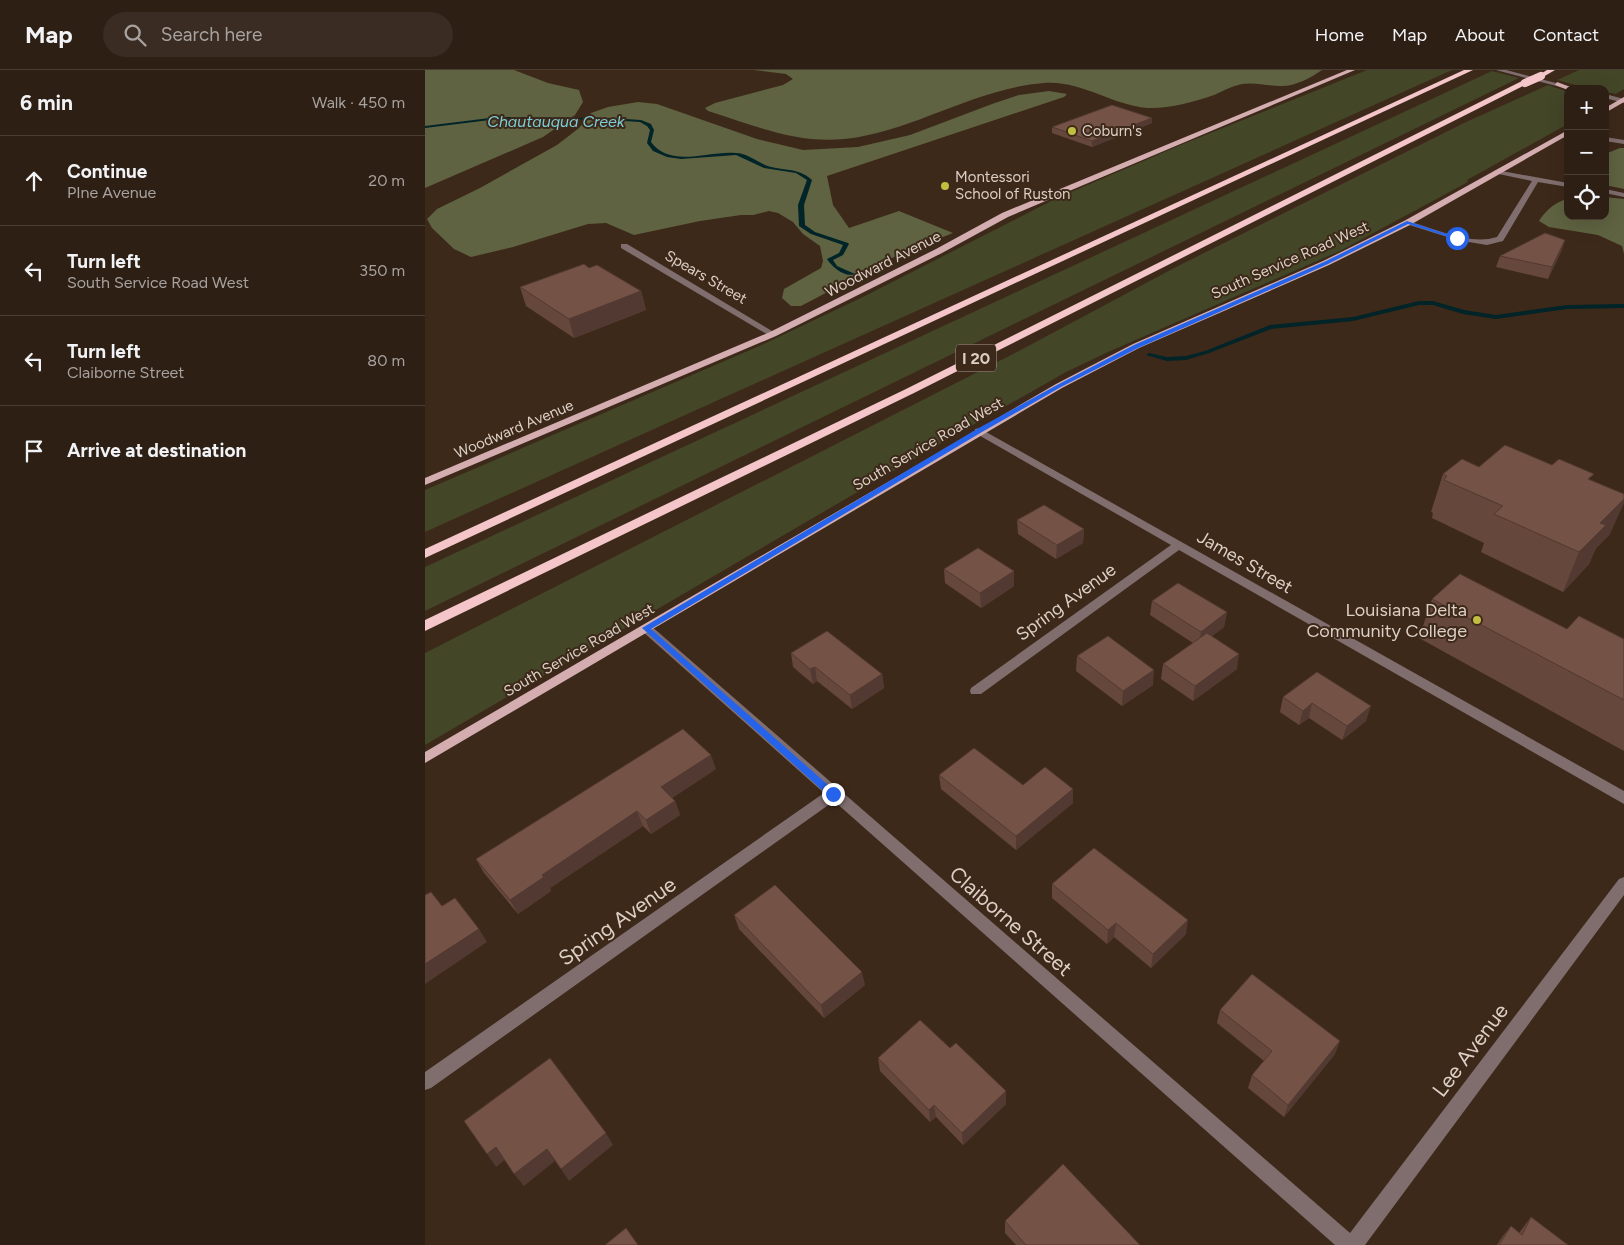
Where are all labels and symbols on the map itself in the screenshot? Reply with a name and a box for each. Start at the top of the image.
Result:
water label: Chautauqua Creek [487,112,626,131]
place label: Coburn's [1082,122,1142,140]
marker: Coburn's [1066,125,1078,137]
place label: Montessori School of Ruston [955,168,1071,203]
marker: Montessori School of Ruston [939,180,951,192]
street label: South Service Road West [1208,217,1372,303]
street label: Woodward Avenue [822,227,944,301]
route start [1446,227,1469,250]
street label: Spears Street [662,246,750,308]
road number: I 20 [956,344,996,372]
street label: South Service Road West [850,393,1007,494]
street label: Woodward Avenue [452,396,576,462]
street label: James Street [1193,526,1297,598]
street label: Spring Avenue [1012,558,1120,646]
street label: South Service Road West [501,599,658,700]
place label: Louisiana Delta Community College [1306,599,1467,642]
marker: Louisiana Delta Community College [1471,614,1483,626]
route end [822,783,845,806]
street label: Claiborne Street [945,861,1077,981]
street label: Spring Avenue [554,871,680,971]
street label: Lee Avenue [1427,999,1513,1101]

